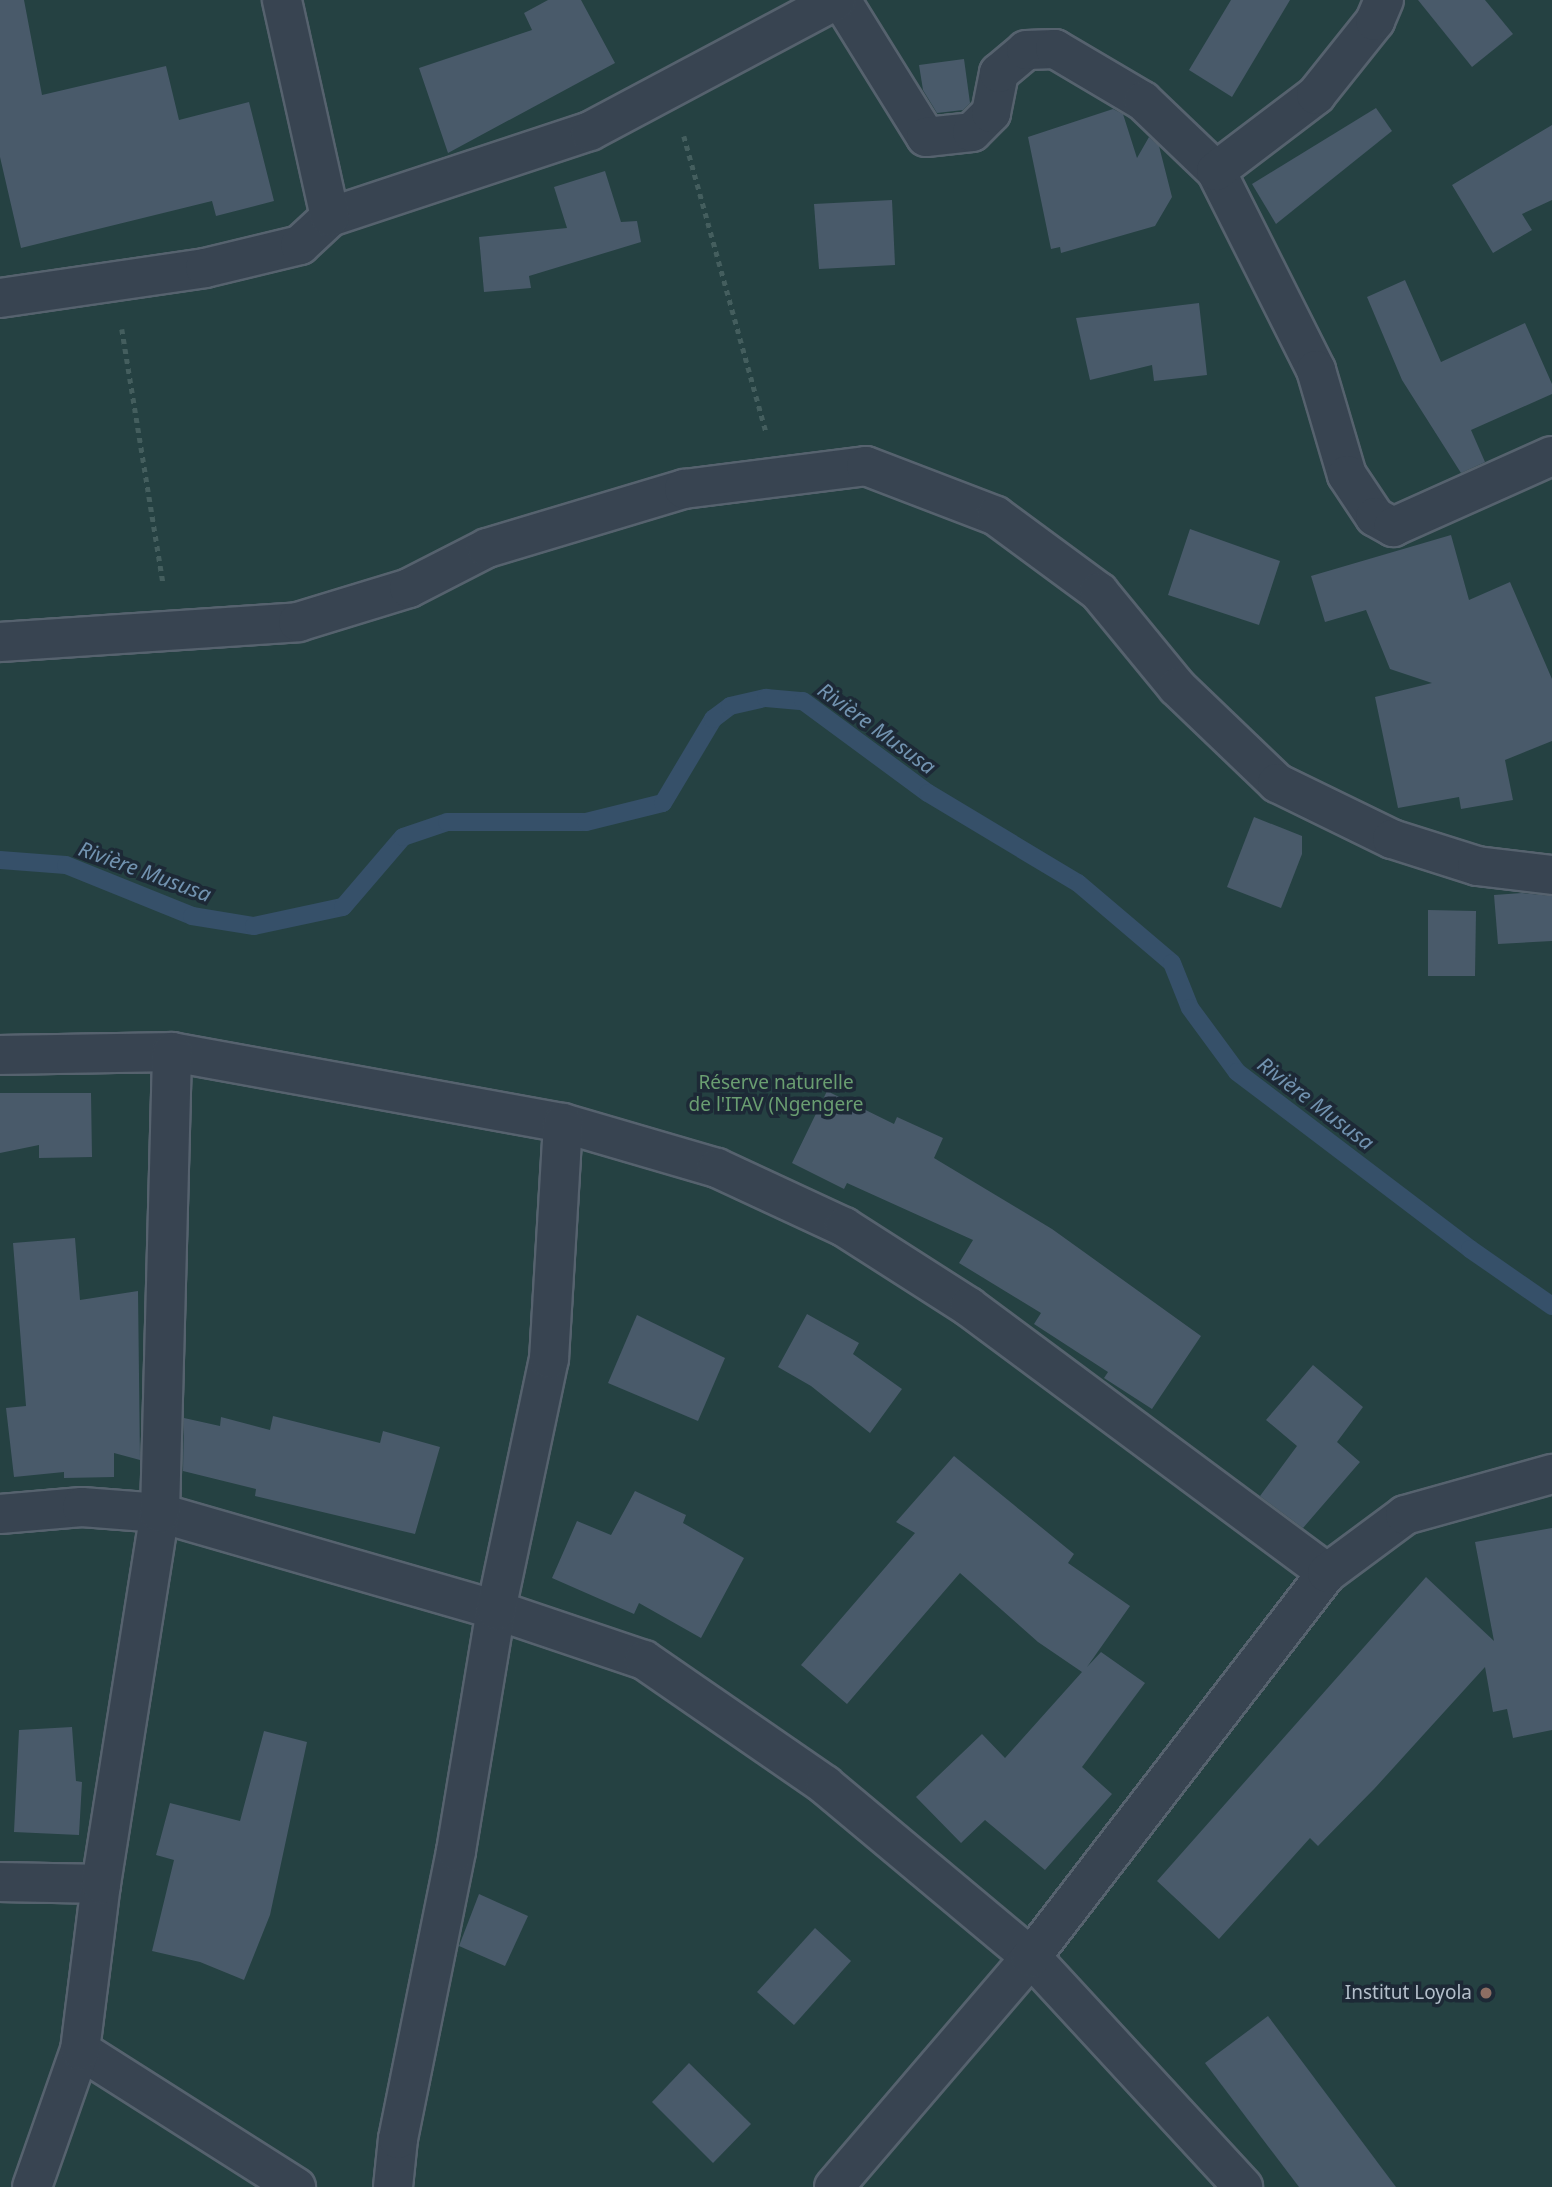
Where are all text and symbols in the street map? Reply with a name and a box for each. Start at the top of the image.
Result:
water label: Rivière Mususa [813,677,941,779]
water label: Rivière Mususa [75,835,215,907]
water label: Rivière Mususa [1253,1051,1379,1155]
park label: Réserve naturelle de l'ITAV (Ngengere [689,1072,863,1116]
place label: Institut Loyola [1345,1982,1472,2004]
marker: Institut Loyola [1478,1985,1494,2001]

